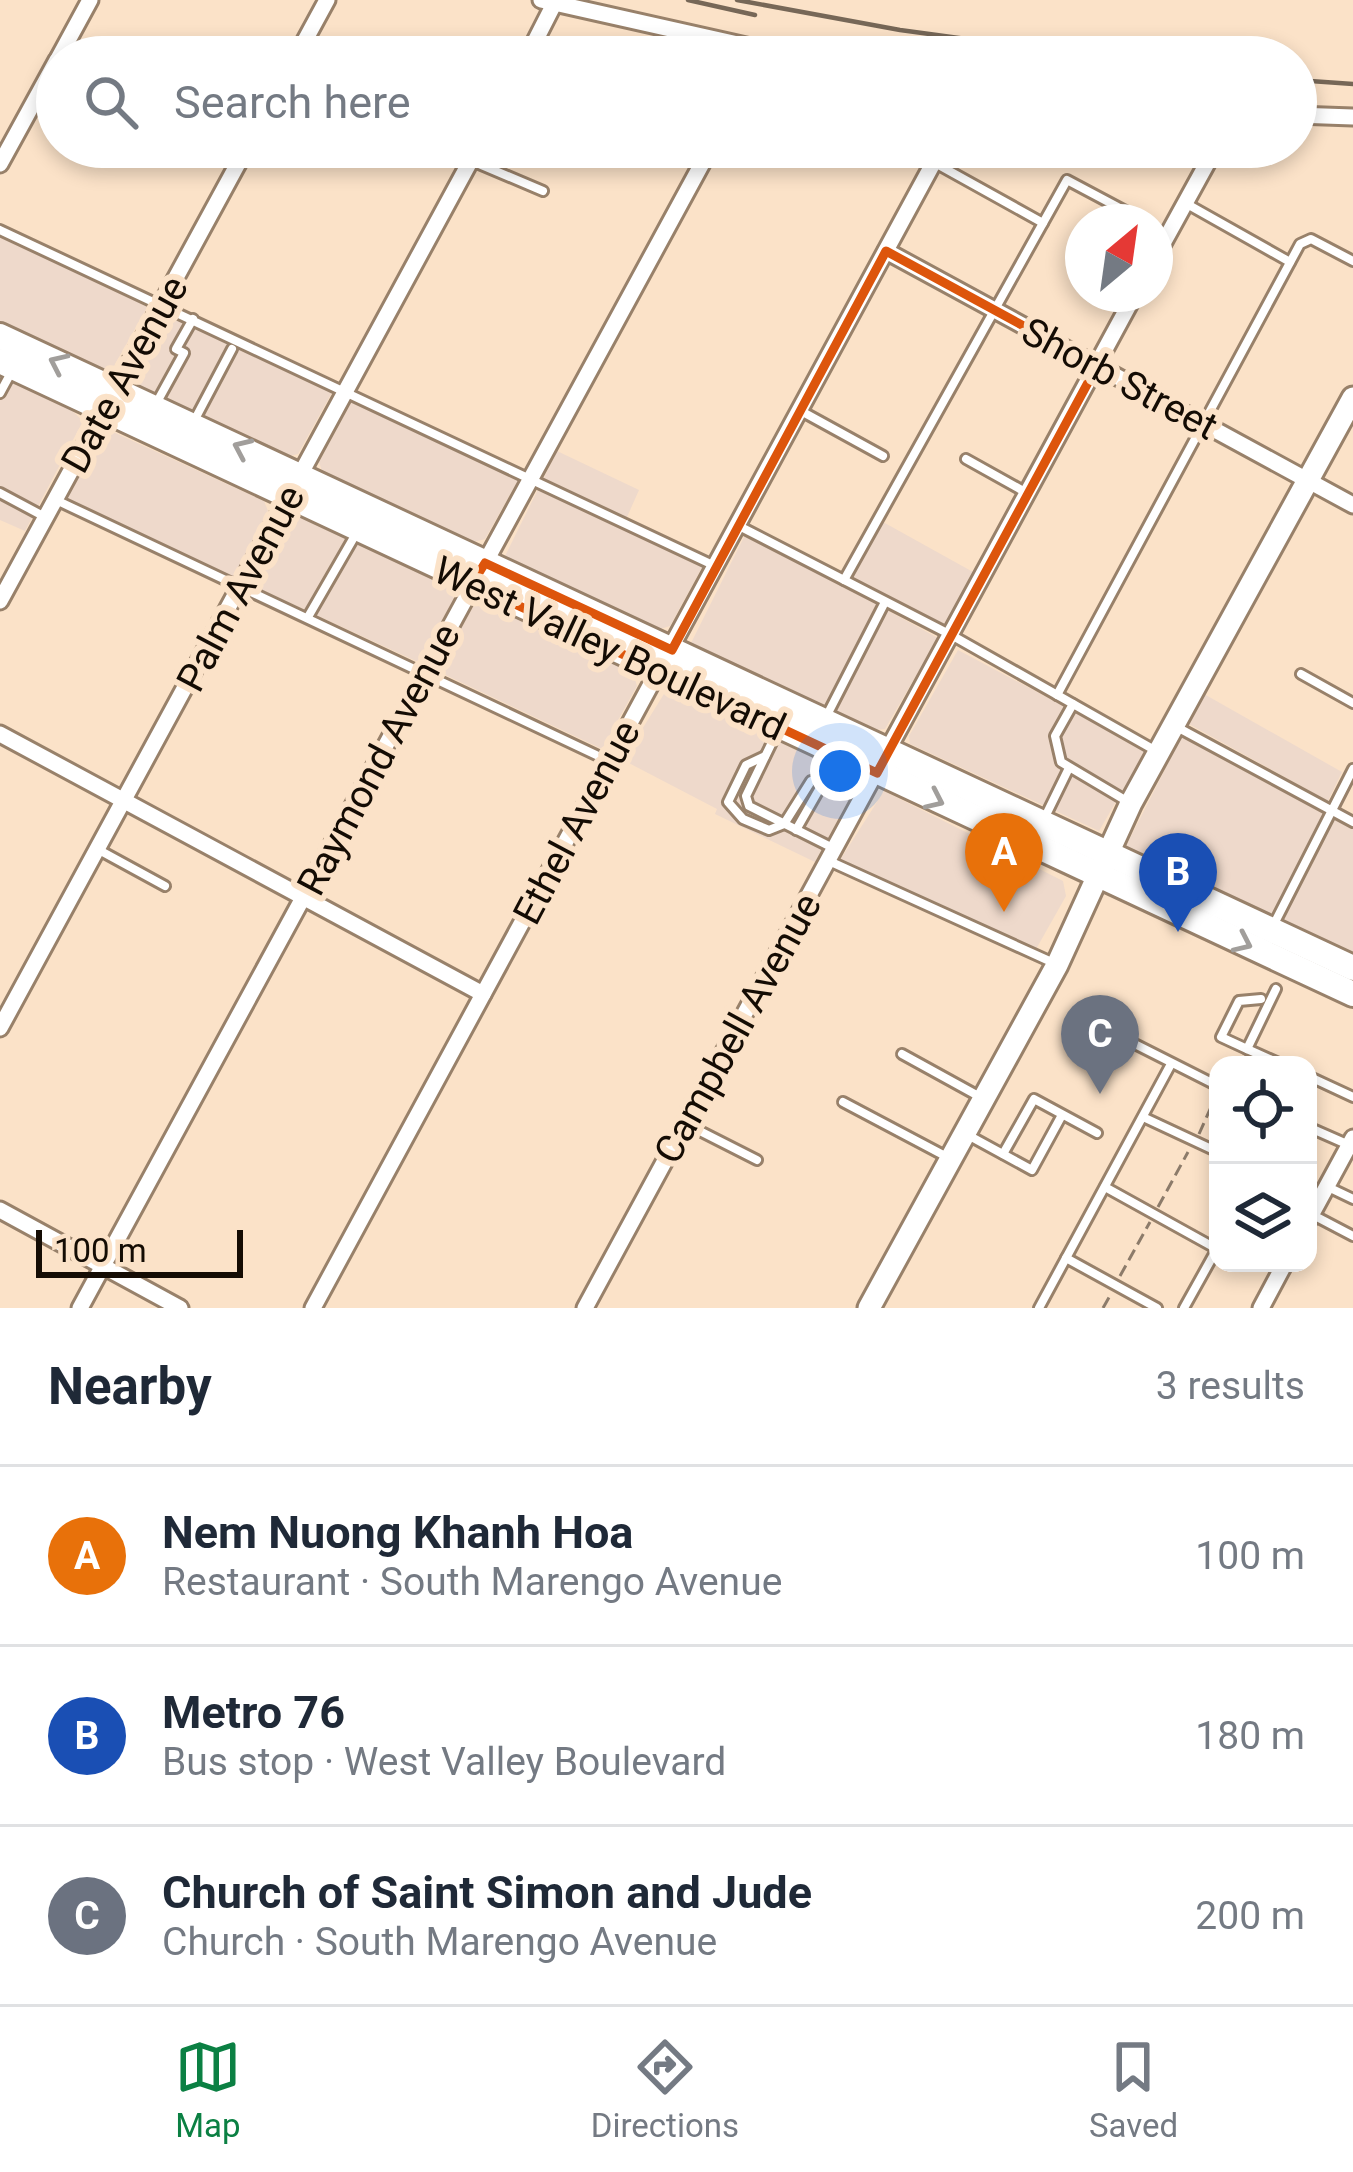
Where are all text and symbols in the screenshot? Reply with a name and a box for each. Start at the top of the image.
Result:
search box [36,36,1317,168]
icon: search [78,69,144,135]
text: Search here [174,76,411,129]
north arrow [1065,204,1173,312]
street label: Date Avenue [52,268,198,481]
street label: Shorb Street [1014,308,1225,450]
one-way arrow [49,354,70,377]
one-way arrow [233,439,254,463]
street label: Palm Avenue [167,478,314,699]
street label: West Valley Boulevard [426,547,793,751]
street label: Raymond Avenue [288,616,470,903]
street label: Ethel Avenue [504,713,650,932]
your location [810,741,870,801]
one-way arrow [923,786,944,809]
pin: A [965,813,1043,912]
pin: B [1139,833,1217,932]
street label: Campbell Avenue [645,886,831,1171]
one-way arrow [1231,929,1252,952]
pin: C [1061,995,1139,1094]
map controls [1209,1056,1317,1272]
button: locate [1209,1056,1317,1164]
button: layers [1209,1164,1317,1272]
scale bar [36,1224,243,1277]
text: 100 m [54,1231,147,1270]
text: Nearby [48,1357,212,1416]
text: 3 results [1156,1363,1305,1409]
text: Nem Nuong Khanh Hoa [162,1506,633,1559]
text: A [74,1533,100,1579]
text: 100 m [1195,1533,1305,1579]
text: Restaurant · South Marengo Avenue [162,1559,782,1605]
text: Metro 76 [162,1686,345,1739]
text: B [75,1713,99,1759]
text: 180 m [1195,1713,1305,1759]
text: Bus stop · West Valley Boulevard [162,1739,726,1785]
text: Church of Saint Simon and Jude [162,1866,812,1919]
text: C [74,1893,100,1939]
text: 200 m [1195,1893,1305,1939]
text: Church · South Marengo Avenue [162,1919,717,1965]
tab: Map [175,2034,241,2145]
tab: Directions [591,2034,739,2145]
tab: Saved [1089,2034,1178,2145]

